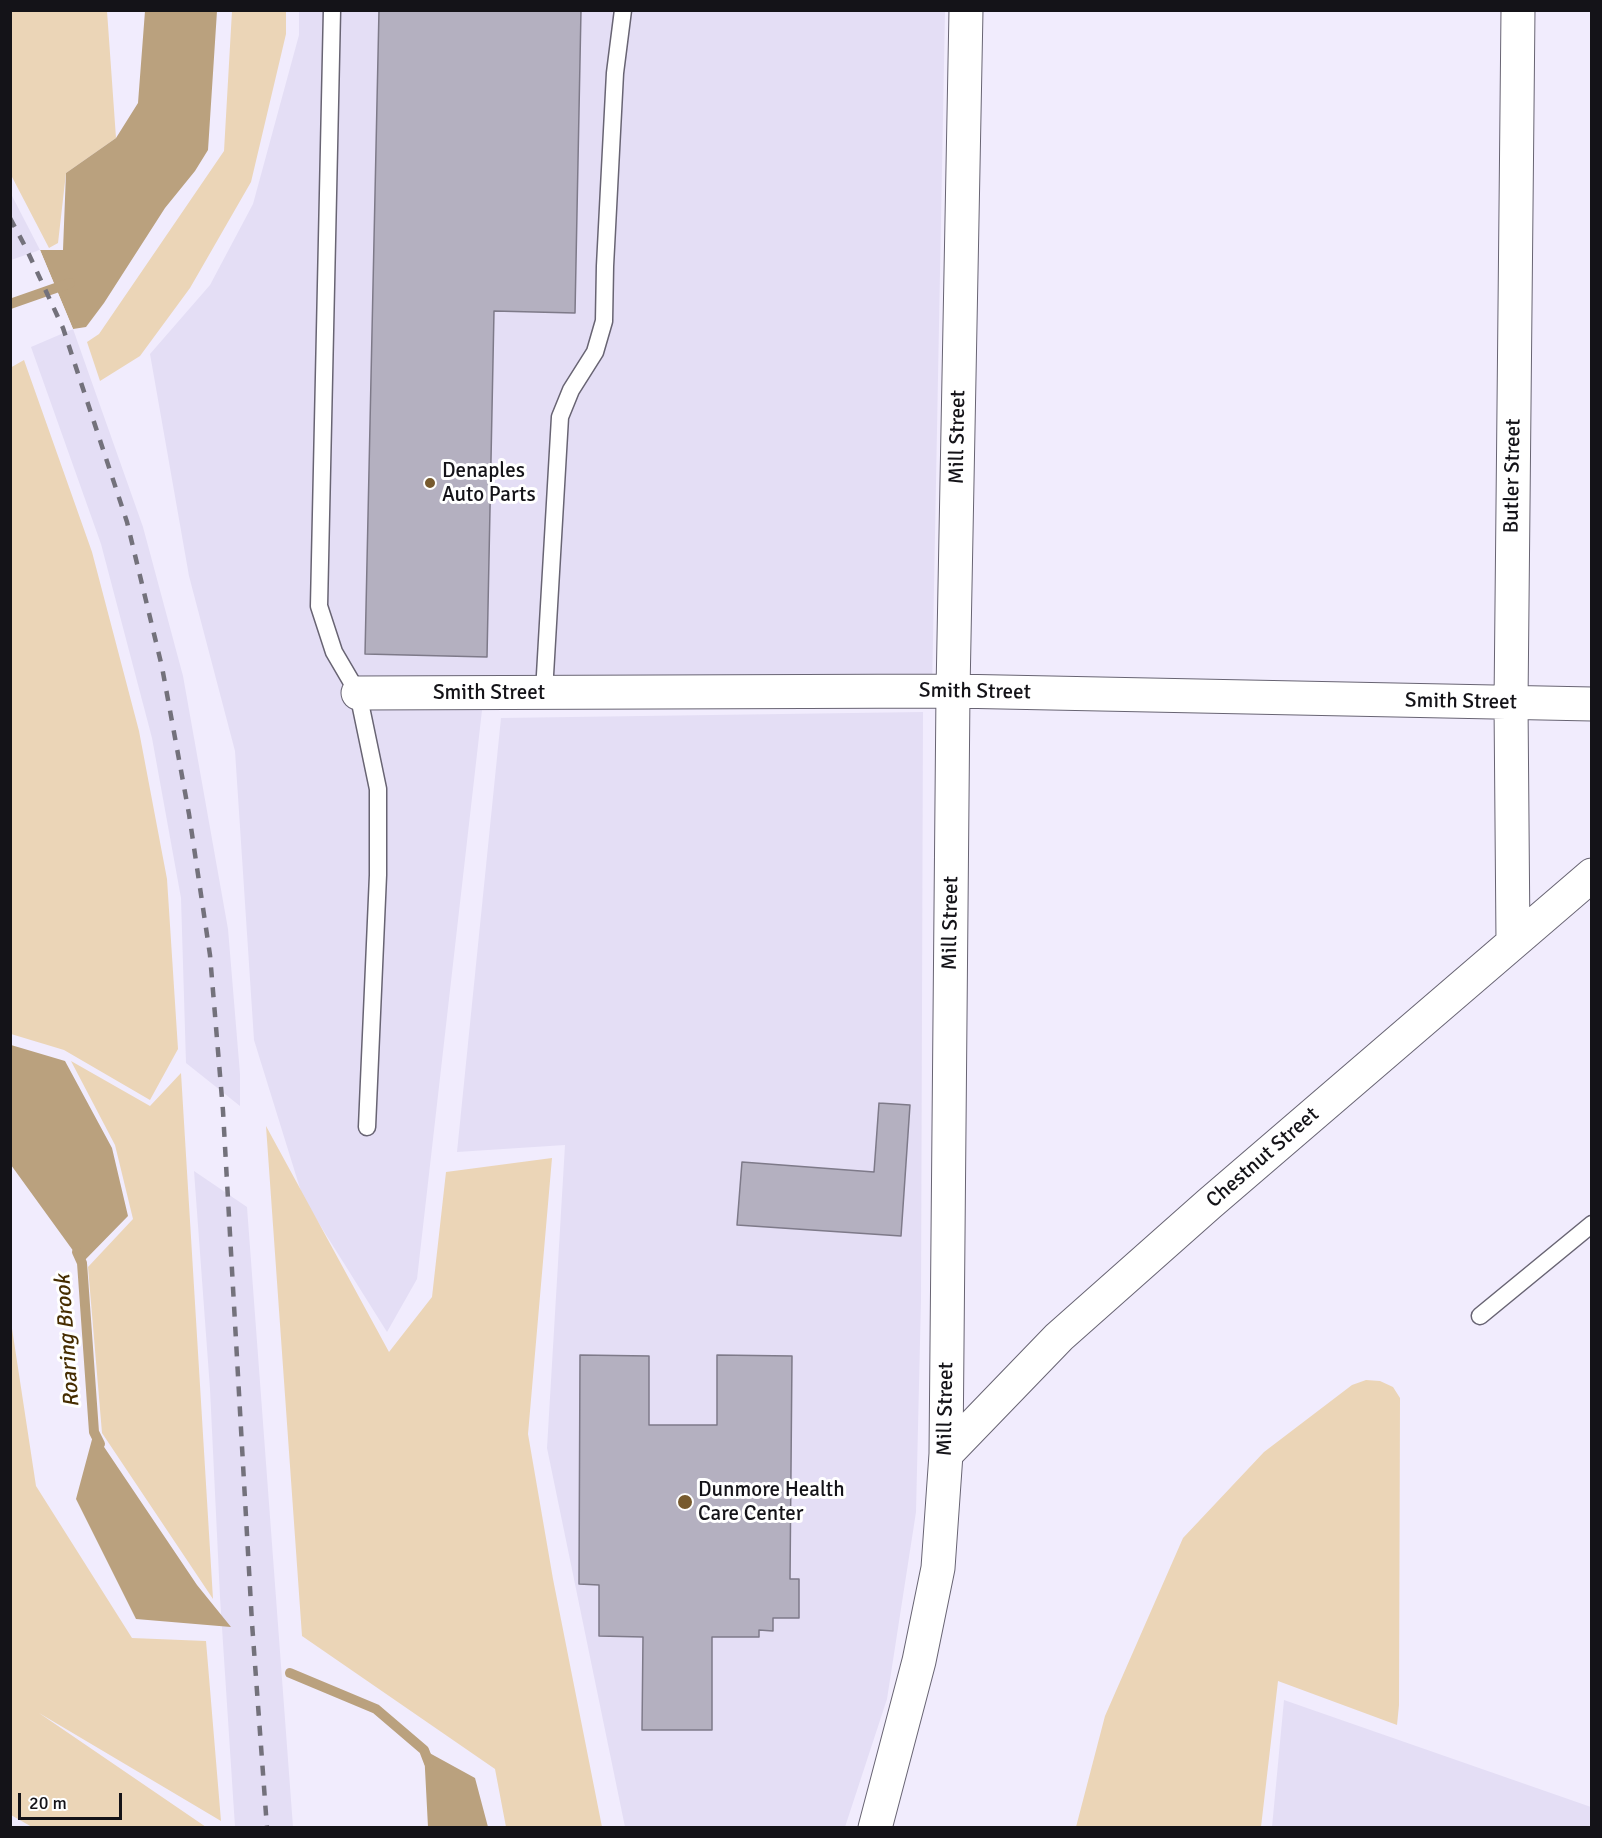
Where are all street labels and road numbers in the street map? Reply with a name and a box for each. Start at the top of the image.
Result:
street label: Mill Street [945,390,971,484]
street label: Butler Street [1499,418,1527,534]
street label: Smith Street [919,678,1031,706]
street label: Smith Street [433,680,545,706]
street label: Smith Street [1405,688,1517,716]
street label: Mill Street [938,876,964,970]
street label: Chestnut Street [1202,1102,1324,1214]
street label: Mill Street [933,1362,959,1456]

